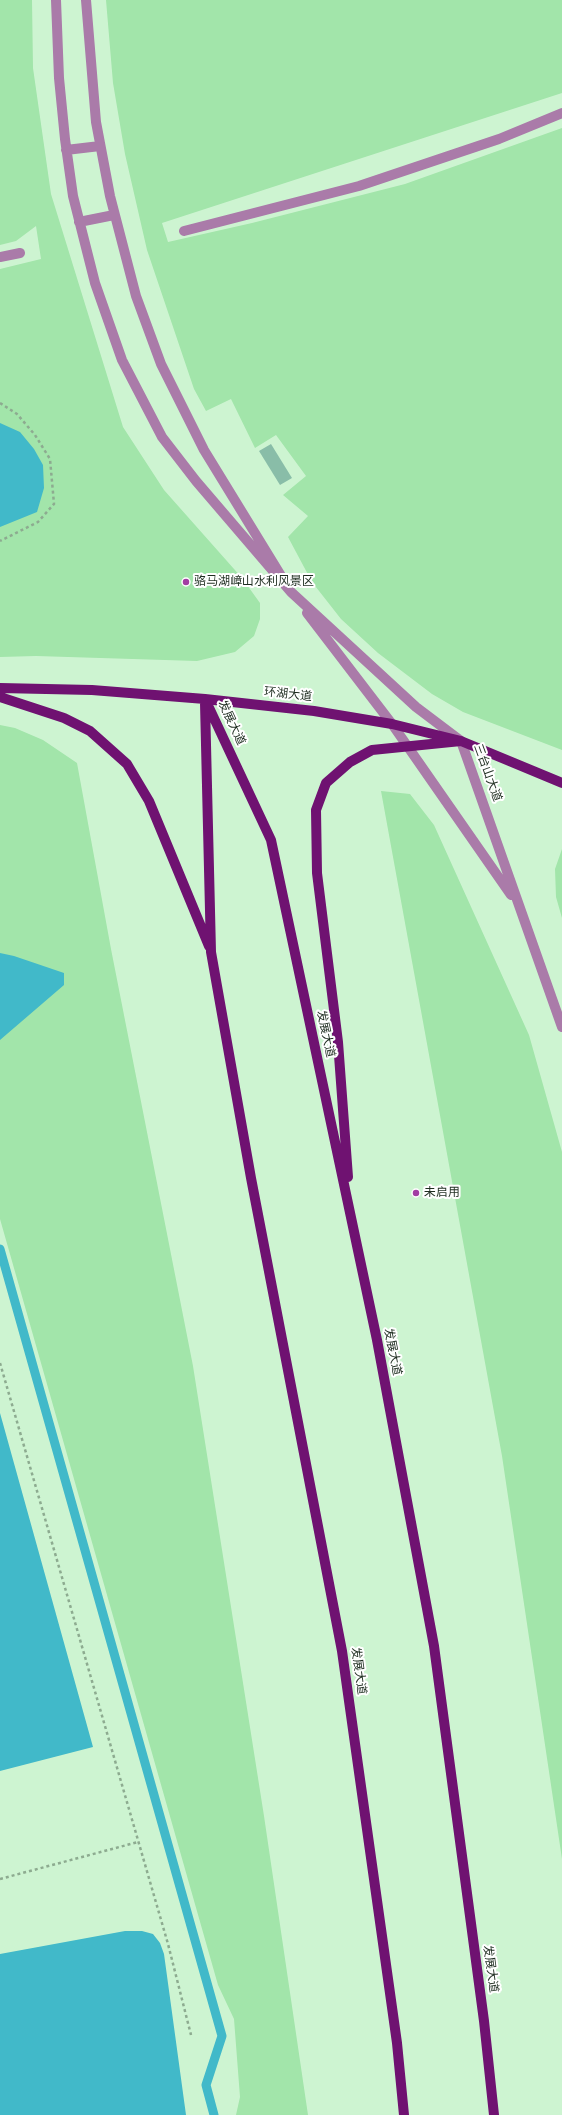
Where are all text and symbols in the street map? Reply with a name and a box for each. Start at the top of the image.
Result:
place label: 骆马湖嶂山水利风景区 [194,575,314,589]
marker: 骆马湖嶂山水利风景区 [181,577,191,587]
street label: 环湖大道 [263,685,313,705]
street label: 发展大道 [214,698,248,748]
street label: 三台山大道 [470,742,504,804]
street label: 发展大道 [313,1009,337,1059]
place label: 未启用 [424,1186,460,1200]
marker: 未启用 [411,1188,421,1198]
street label: 发展大道 [380,1327,404,1377]
street label: 发展大道 [348,1646,368,1696]
street label: 发展大道 [480,1944,500,1994]

